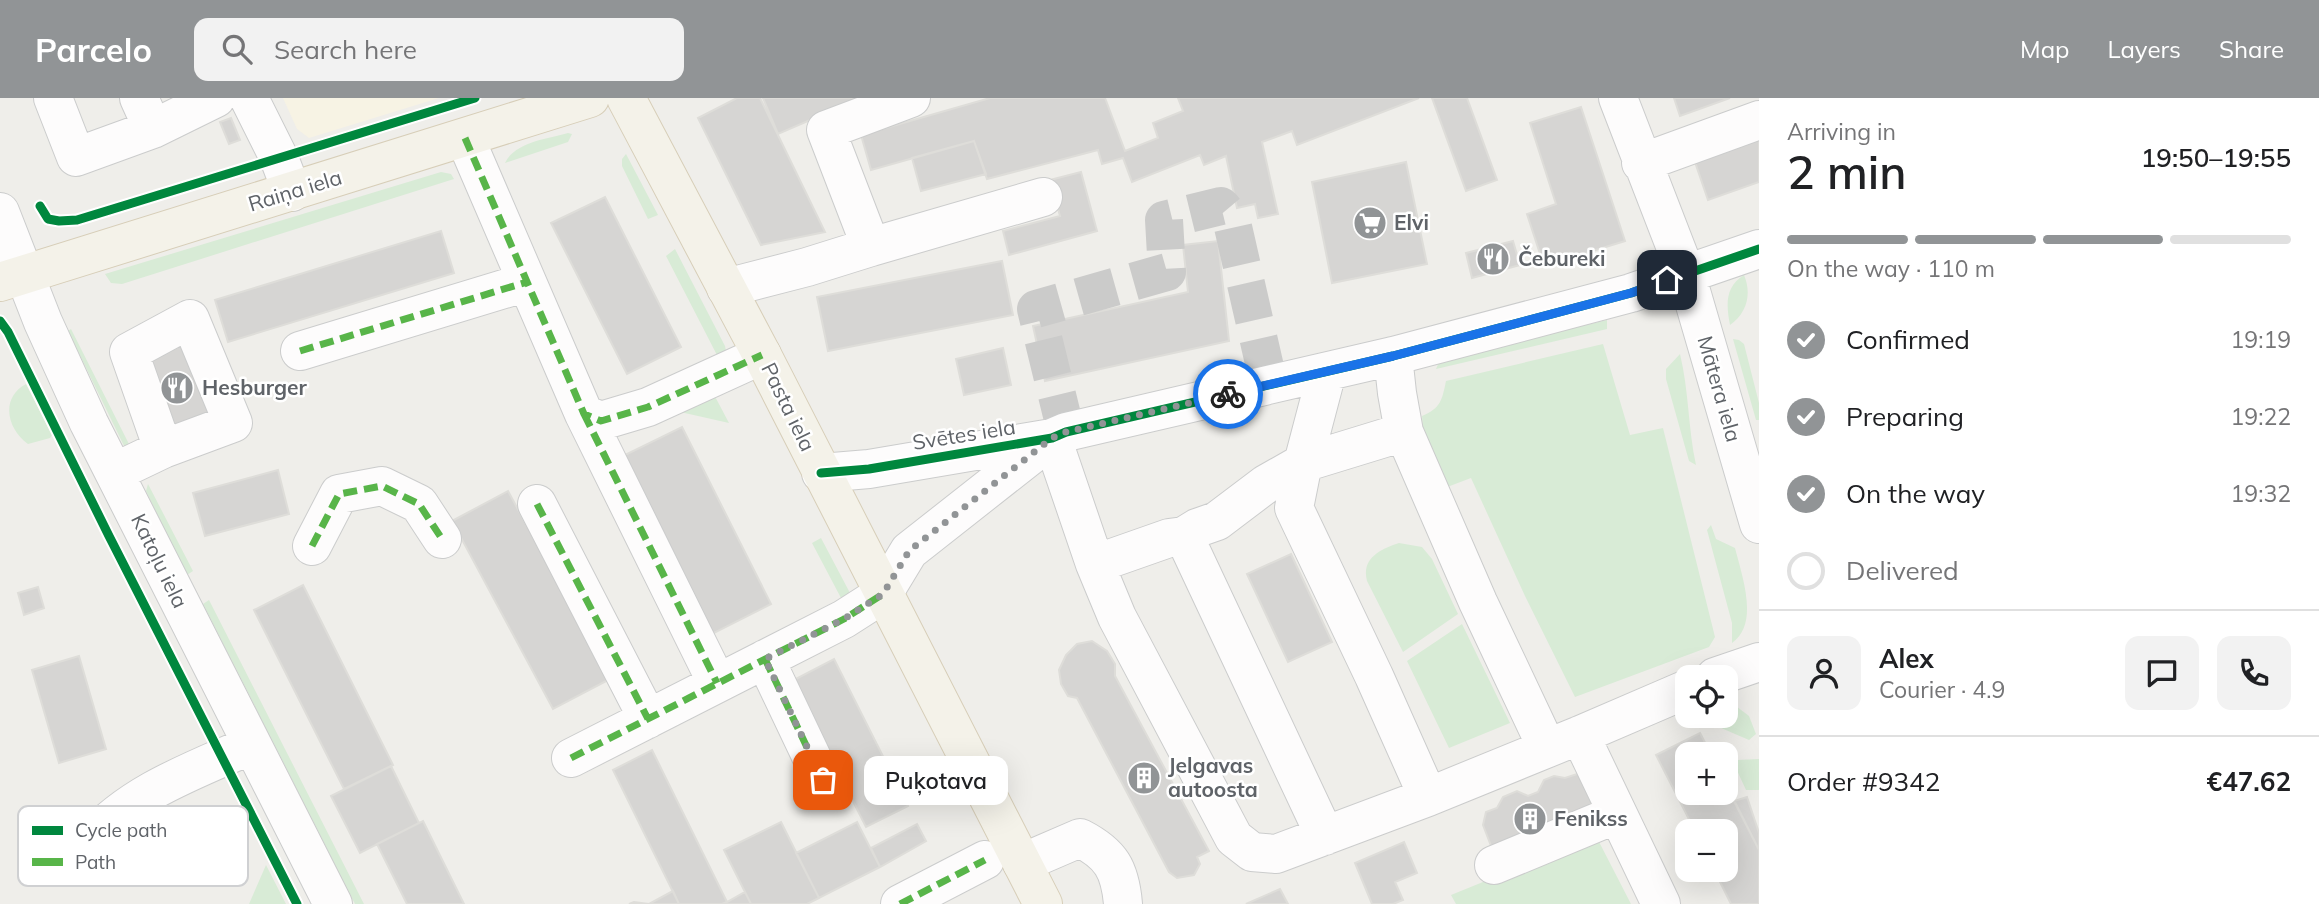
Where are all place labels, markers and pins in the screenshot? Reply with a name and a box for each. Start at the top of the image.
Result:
supermarket icon: Elvi [1351,204,1389,242]
place label: Elvi [1394,209,1429,235]
restaurant icon: Čebureki [1474,240,1512,278]
place label: Čebureki [1518,245,1605,271]
pin [1637,250,1697,310]
restaurant icon: Hesburger [158,369,196,407]
place label: Hesburger [202,374,307,400]
pin [793,750,853,810]
place label: Jelgavas autoosta [1168,752,1258,802]
callout: Puķotava [865,756,1008,804]
building icon: Jelgavas autoosta [1125,759,1163,797]
building icon: Fenikss [1511,800,1549,838]
place label: Fenikss [1554,805,1628,831]

